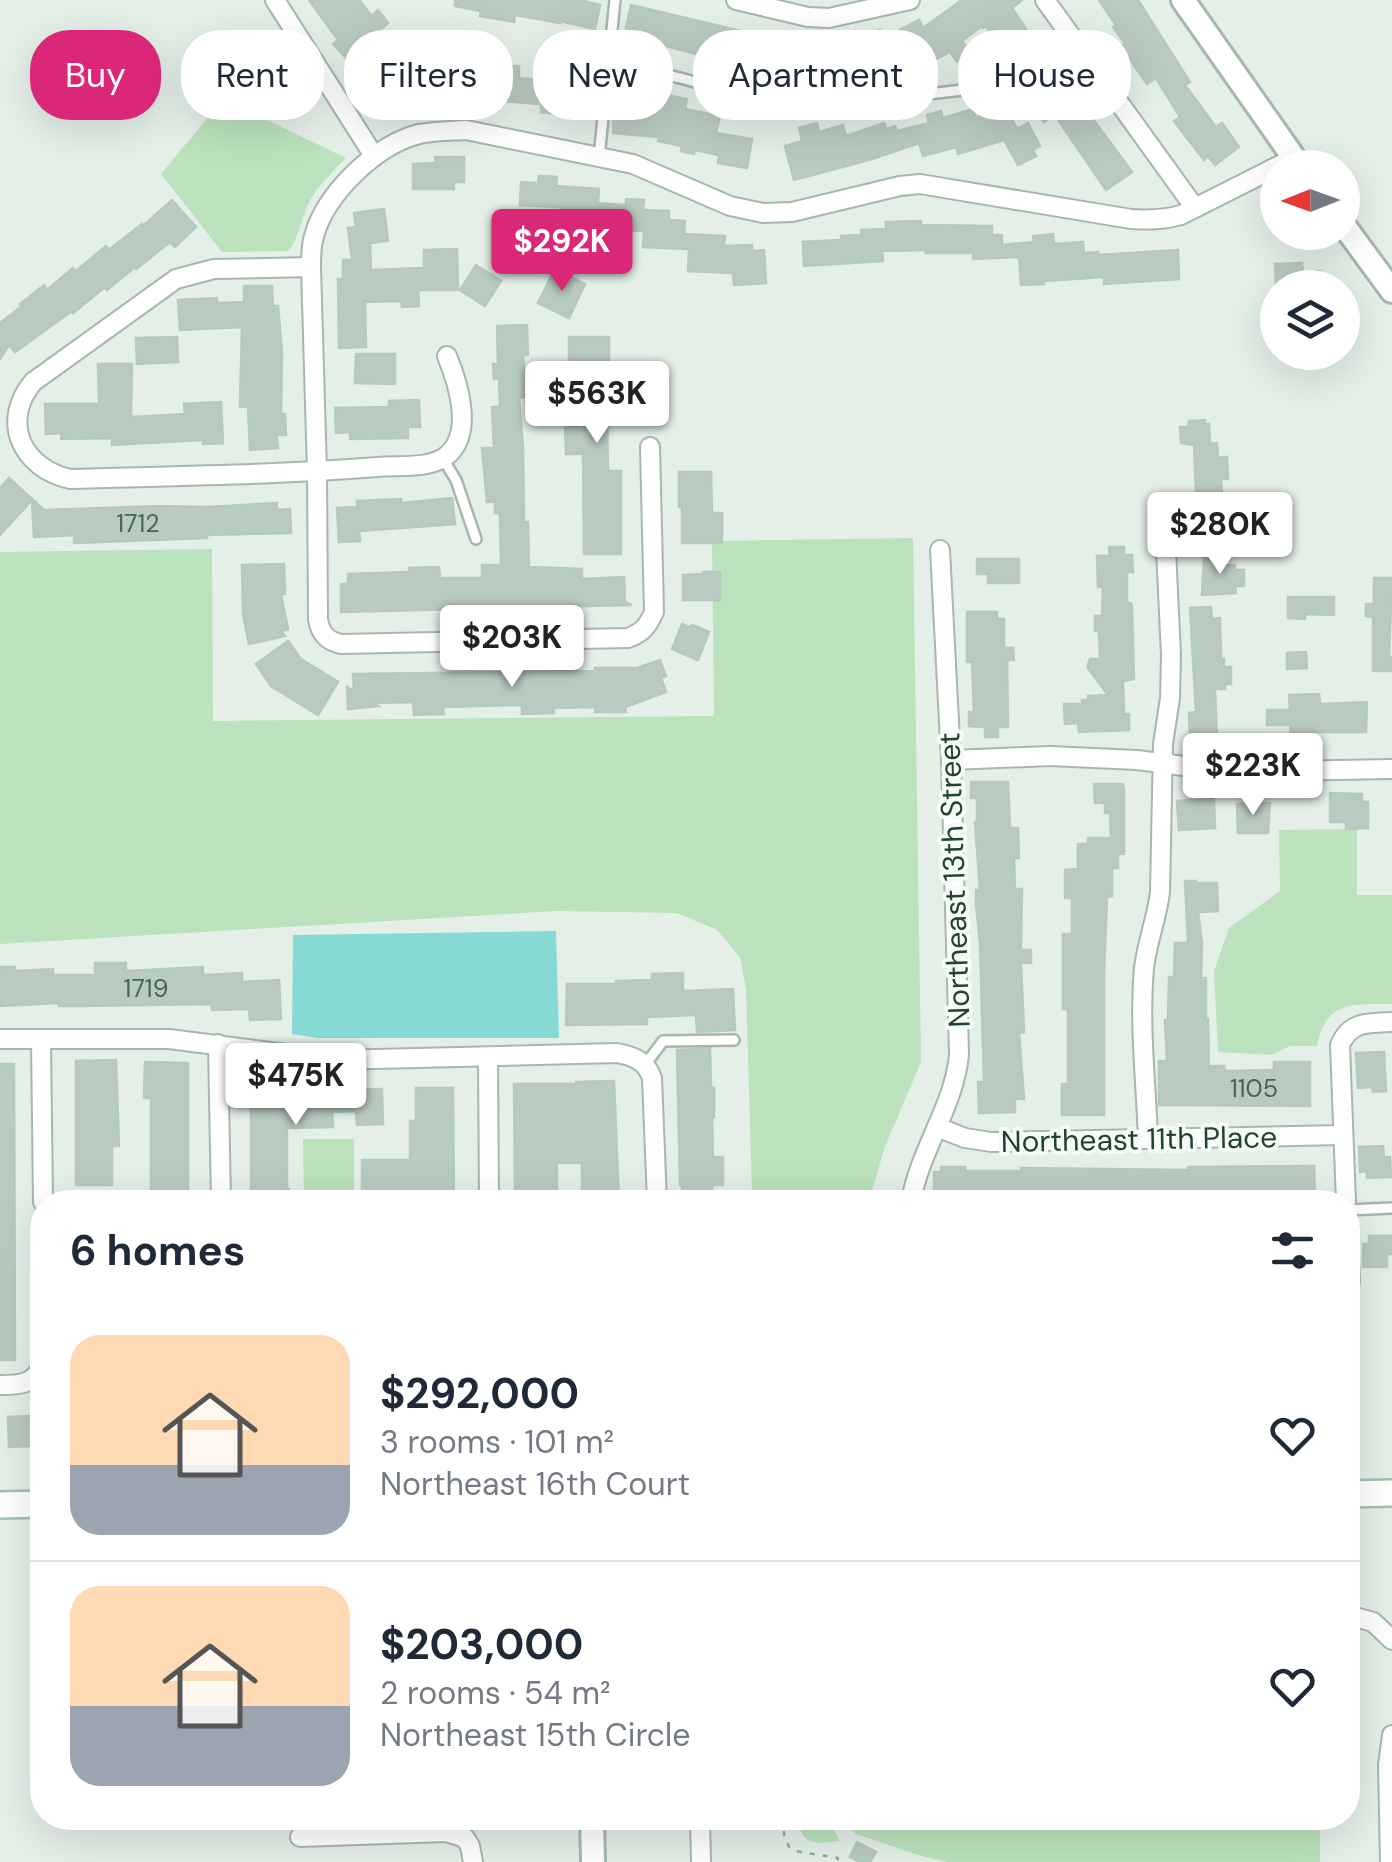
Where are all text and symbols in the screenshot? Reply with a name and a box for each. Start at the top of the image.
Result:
chip: Buy [30,30,161,120]
chip: Rent [181,30,324,120]
chip: Filters [344,30,513,120]
chip: New [533,30,673,120]
chip: Apartment [693,30,938,120]
chip: House [958,30,1131,120]
north arrow [1260,150,1360,250]
map controls [1260,150,1360,370]
pin: $292K [492,209,632,294]
text: $292K [513,220,611,262]
button: layers [1260,270,1360,370]
pin: $563K [527,361,667,446]
text: $563K [547,372,647,414]
pin: $280K [1150,492,1290,577]
text: $280K [1169,503,1271,545]
house number: 1712 [116,507,160,540]
pin: $203K [442,605,582,690]
text: $203K [462,616,562,658]
street label: Northeast 13th Street [929,732,979,1028]
pin: $223K [1183,733,1323,818]
text: $223K [1205,744,1301,786]
house number: 1719 [124,972,168,1005]
pin: $475K [226,1043,366,1128]
text: $475K [247,1054,345,1096]
house number: 1105 [1230,1072,1278,1105]
street label: Northeast 11th Place [1000,1117,1278,1161]
text: 6 homes [70,1223,245,1278]
icon: filters [1265,1223,1320,1278]
text: $292,000 [380,1366,579,1421]
icon: home [150,1375,270,1495]
icon: heart [1265,1408,1320,1463]
text: 3 rooms · 101 m² [380,1421,614,1463]
text: Northeast 16th Court [380,1463,690,1505]
text: $203,000 [380,1617,583,1672]
icon: home [150,1626,270,1746]
icon: heart [1265,1659,1320,1714]
text: 2 rooms · 54 m² [380,1672,611,1714]
text: Northeast 15th Circle [380,1714,690,1756]

